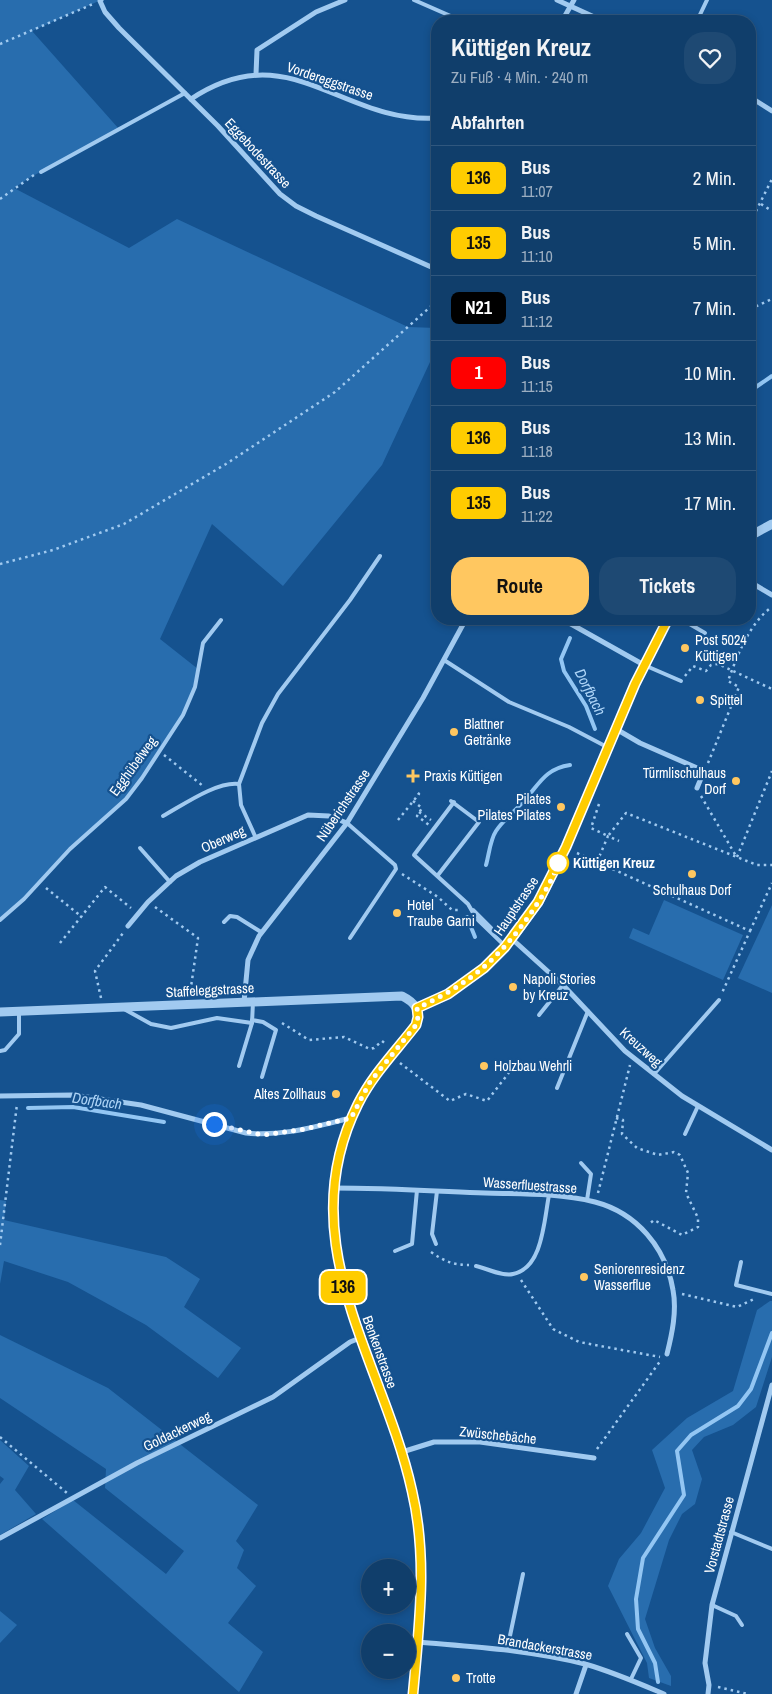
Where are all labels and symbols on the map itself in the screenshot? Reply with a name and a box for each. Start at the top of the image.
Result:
street label: Vordereggstrasse [285,58,375,104]
street label: Eggebodestrasse [221,114,295,192]
place label: Post 5024 Küttigen [695,631,747,665]
marker: Post 5024 Küttigen [679,642,691,654]
water label: Dorfbach [570,665,611,719]
place label: Spittel [710,691,743,709]
marker: Spittel [694,694,706,706]
place label: Blattner Getränke [464,715,511,749]
marker: Blattner Getränke [448,726,460,738]
street label: Egghübelweg [105,732,161,799]
place label: Türmlischulhaus Dorf [643,764,727,798]
street label: Nüberichstrasse [312,765,374,845]
place label: Praxis Küttigen [424,767,503,785]
marker: Praxis Küttigen [406,769,420,783]
marker: Türmlischulhaus Dorf [730,775,742,787]
place label: Pilates Pilates Pilates [478,790,551,824]
marker: Pilates Pilates Pilates [555,801,567,813]
street label: Oberweg [198,821,248,857]
marker: Küttigen Kreuz [547,852,569,874]
place label: Küttigen Kreuz [573,854,655,872]
marker: Schulhaus Dorf [686,868,698,880]
street label: Hauptstrasse [490,873,542,939]
place label: Schulhaus Dorf [653,881,732,899]
place label: Hotel Traube Garni [407,896,475,930]
marker: Hotel Traube Garni [391,907,403,919]
place label: Napoli Stories by Kreuz [523,970,596,1004]
street label: Staffeleggstrasse [165,979,255,1001]
marker: Napoli Stories by Kreuz [507,981,519,993]
street label: Kreuzweg [616,1023,666,1071]
place label: Holzbau Wehrli [494,1057,572,1075]
marker: Holzbau Wehrli [478,1060,490,1072]
place label: Altes Zollhaus [253,1085,326,1103]
water label: Dorfbach [71,1087,123,1114]
marker: Altes Zollhaus [330,1088,342,1100]
your location [202,1112,227,1137]
street label: Wasserfluestrasse [482,1173,578,1197]
place label: Seniorenresidenz Wasserflue [594,1260,685,1294]
line badge: 136 [314,1271,372,1303]
marker: Seniorenresidenz Wasserflue [578,1271,590,1283]
street label: Benkenstrasse [359,1313,401,1391]
street label: Goldackerweg [140,1407,214,1455]
street label: Zwüschebäche [459,1422,537,1448]
street label: Vorstadtstrasse [700,1494,738,1576]
street label: Brandackerstrasse [496,1630,594,1664]
place label: Trotte [466,1669,496,1687]
marker: Trotte [450,1672,462,1684]

